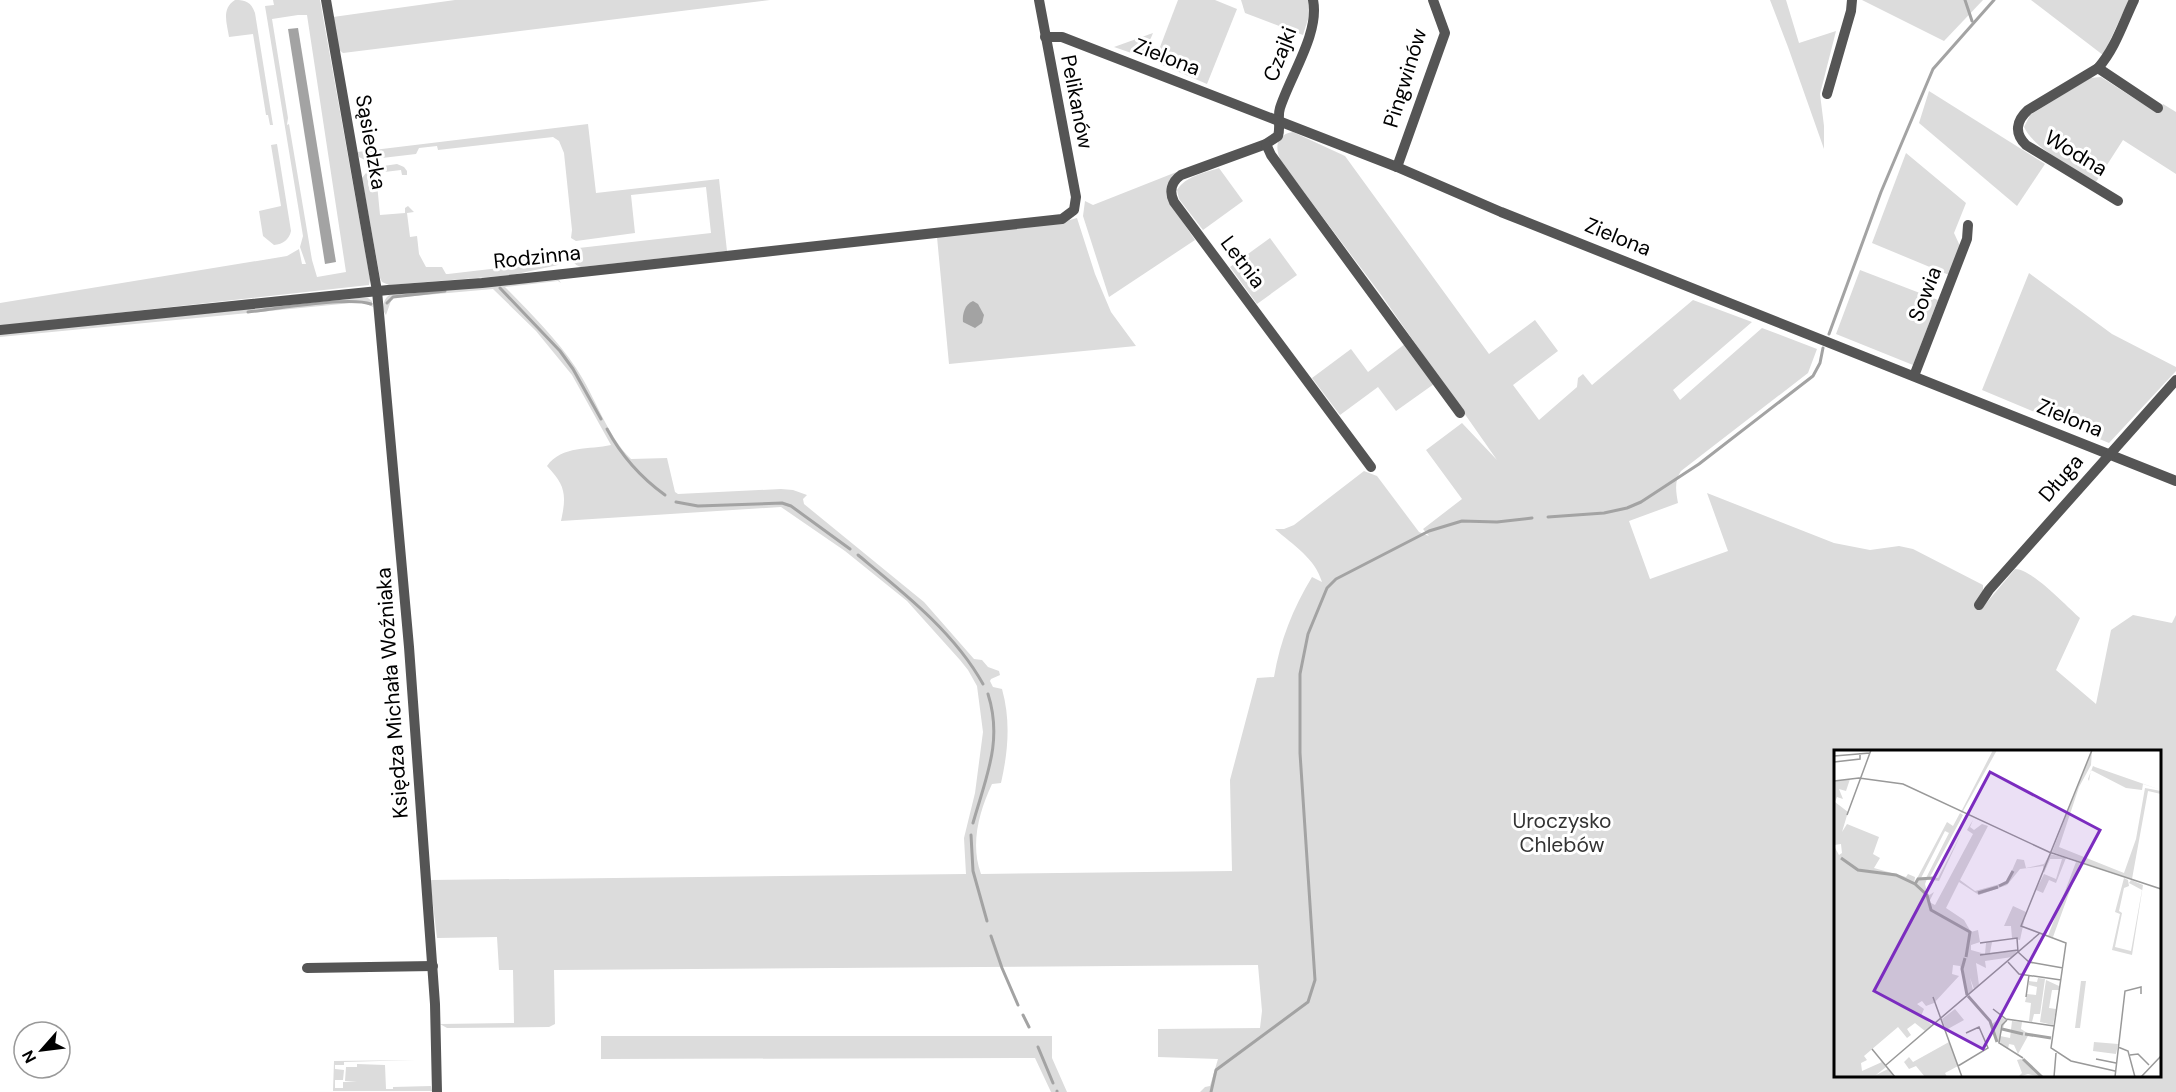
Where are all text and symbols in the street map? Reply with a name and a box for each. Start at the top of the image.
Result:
street label: Czajki [1257,22,1303,86]
street label: Pingwinów [1377,25,1433,131]
street label: Zielona [1130,32,1204,82]
street label: Pelikanów [1054,53,1100,151]
street label: Sąsiedzka [349,92,393,192]
street label: Wodna [2039,123,2113,183]
street label: Zielona [1581,211,1655,263]
street label: Letnia [1214,230,1272,294]
street label: Rodzinna [492,238,582,276]
street label: Sowia [1902,262,1948,326]
street label: Zielona [2033,392,2107,444]
street label: Długa [2032,448,2090,508]
street label: Księdza Michała Woźniaka [369,567,415,819]
inset map [1834,750,2161,1077]
park label: Uroczysko Chlebów [1512,807,1612,859]
north arrow [12,1020,72,1080]
text: N [17,1047,41,1067]

